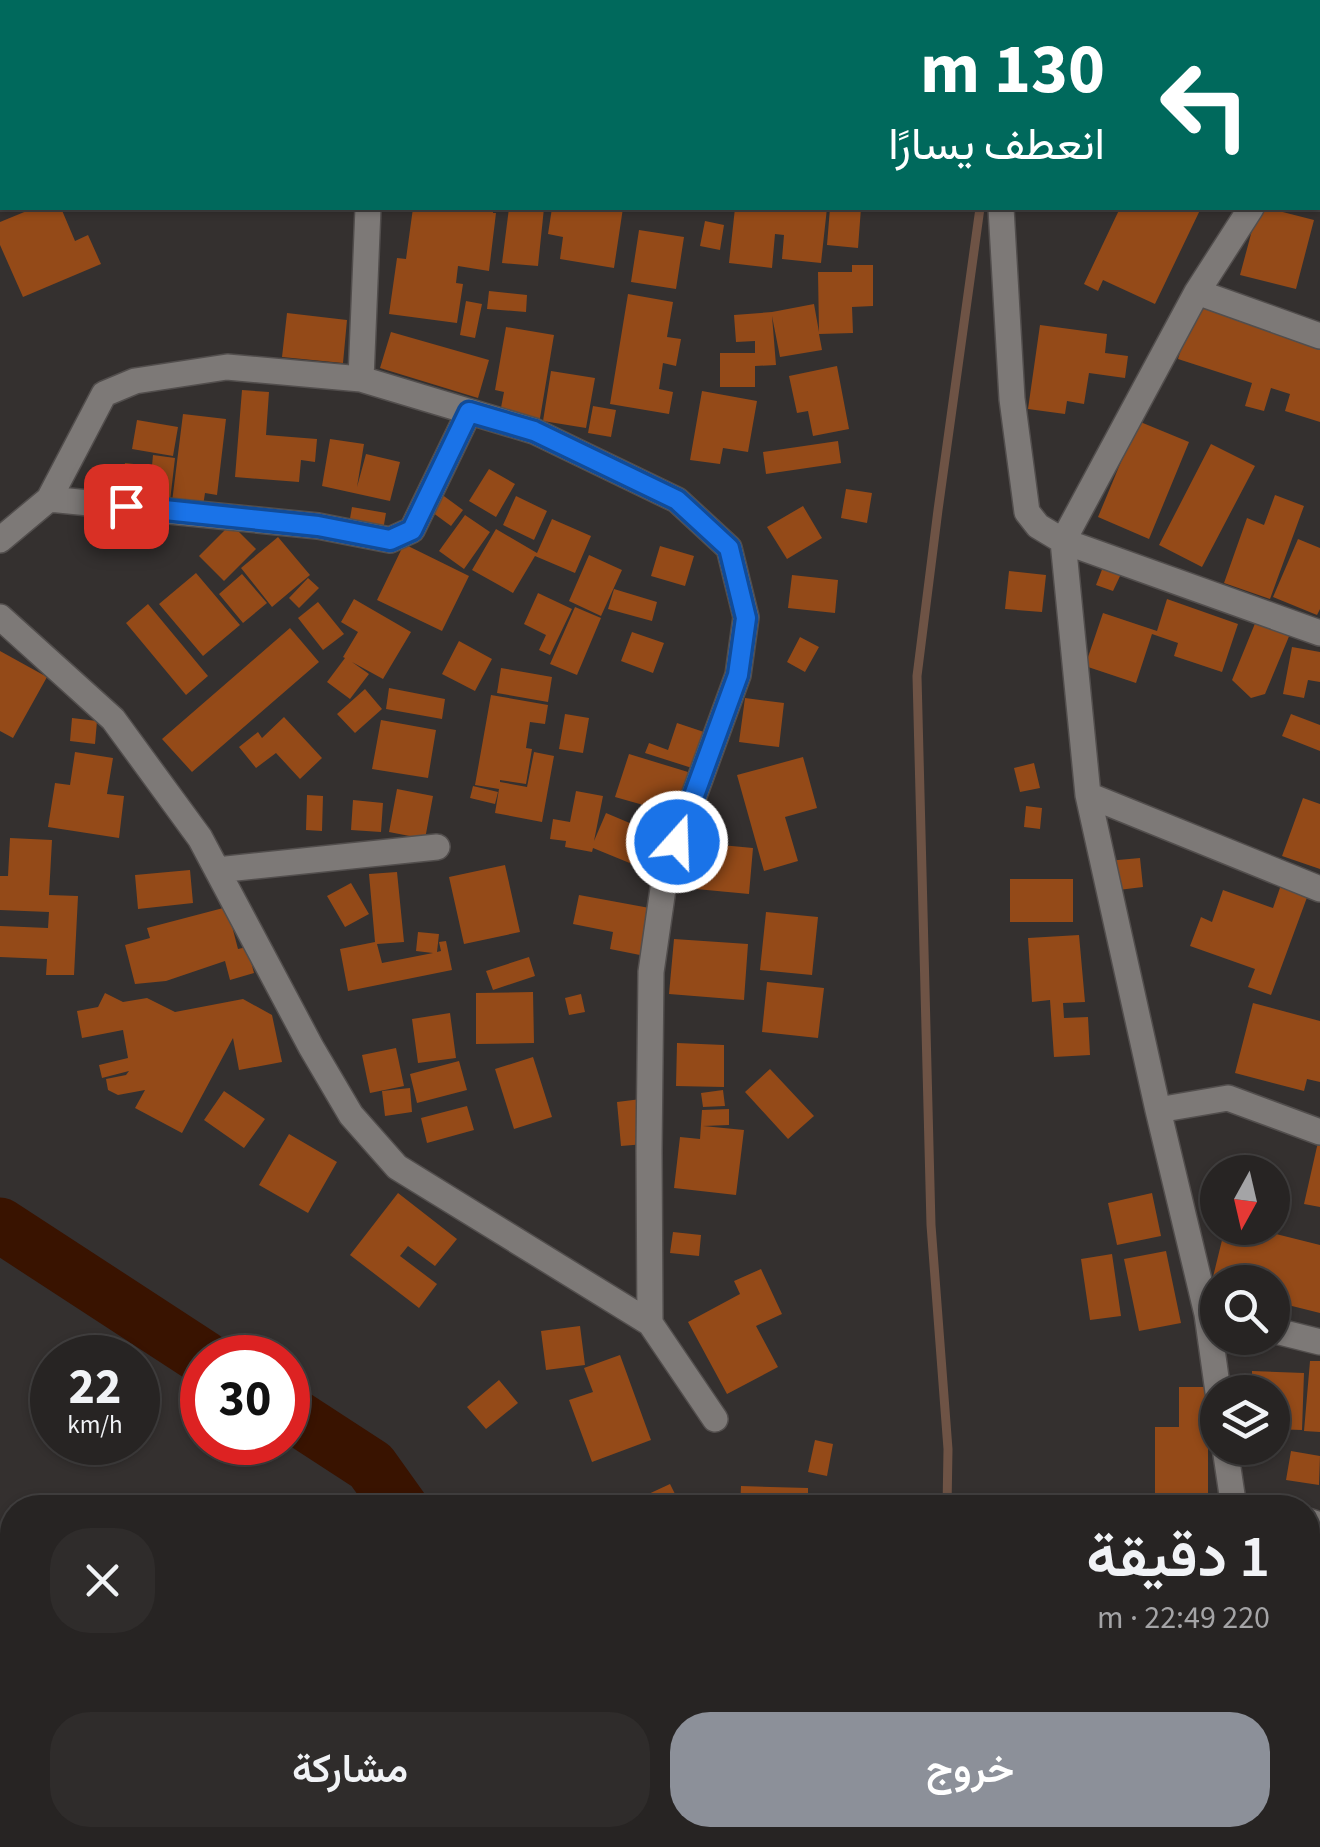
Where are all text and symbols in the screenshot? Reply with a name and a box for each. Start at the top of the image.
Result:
text: 130 m [920,20,1105,120]
icon: left [1140,40,1270,170]
text: انعطف يسارًا [888,113,1105,177]
pin [84,464,169,549]
icon: arrive [99,479,154,534]
position arrow [625,790,729,894]
north arrow [1200,1155,1290,1245]
map controls [1200,1155,1290,1465]
button: search [1200,1265,1290,1355]
speed limit sign: 30 [180,1335,310,1465]
text: 22 [69,1352,121,1423]
button: layers [1200,1375,1290,1465]
text: km/h [67,1407,123,1443]
text: 1 دقيقة [1086,1515,1270,1600]
button: close [50,1528,155,1633]
text: 220 m · 22:49 [1097,1595,1270,1641]
button: مشاركة [50,1712,650,1827]
button: خروج [670,1712,1270,1827]

